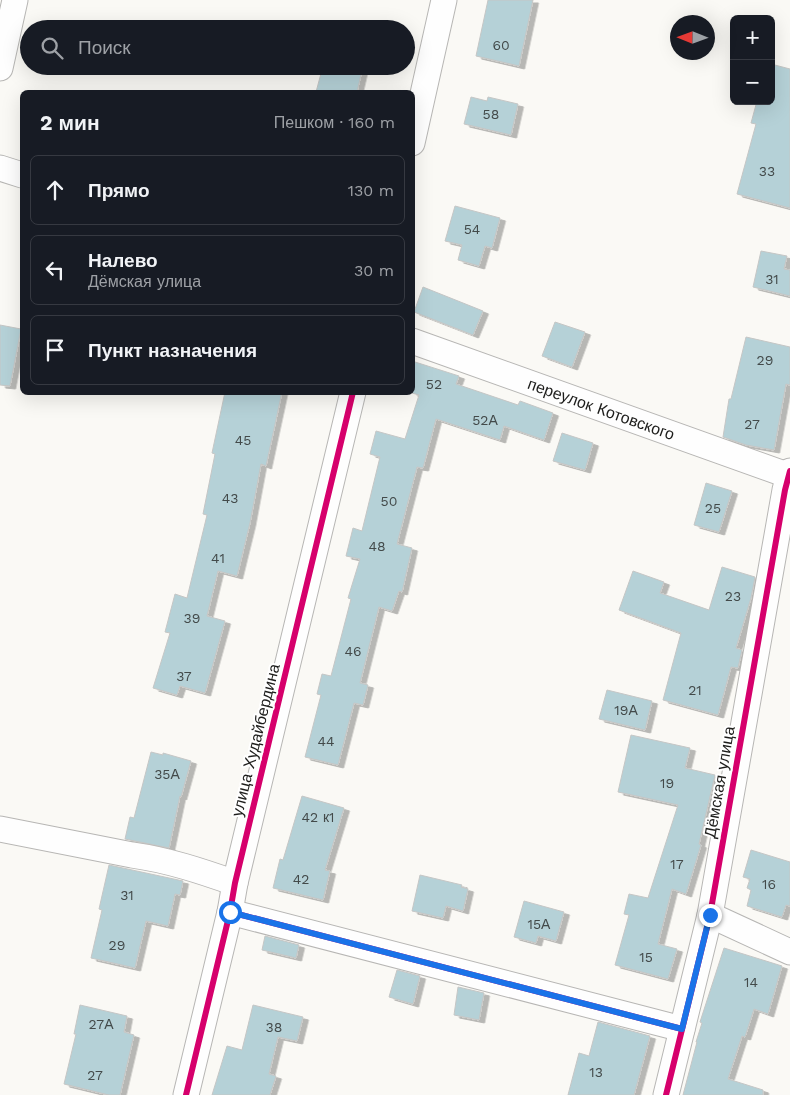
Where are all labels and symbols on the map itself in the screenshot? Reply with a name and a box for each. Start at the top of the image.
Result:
north arrow [670,15,715,60]
house number: 60 [492,37,510,53]
house number: 58 [483,106,499,122]
house number: 33 [759,163,775,179]
house number: 54 [464,221,480,237]
house number: 31 [765,271,779,287]
house number: 29 [757,352,773,368]
street label: переулок Котовского [525,374,677,444]
house number: 52 [426,376,442,392]
house number: 52А [472,412,498,428]
house number: 27 [744,416,760,432]
house number: 45 [235,432,251,448]
house number: 43 [222,490,238,506]
house number: 50 [381,493,397,509]
house number: 25 [705,500,721,516]
house number: 48 [368,538,386,554]
house number: 41 [211,550,225,566]
house number: 23 [725,588,741,604]
house number: 39 [184,610,200,626]
house number: 46 [344,643,362,659]
street label: улица Худайбердина [227,662,284,819]
house number: 37 [176,668,192,684]
house number: 21 [688,682,702,698]
house number: 19А [614,702,638,718]
street label: Дёмская улица [700,725,739,839]
house number: 44 [317,733,335,749]
house number: 35А [154,766,180,782]
house number: 19 [660,775,674,791]
house number: 42 к1 [301,809,335,825]
house number: 17 [670,856,684,872]
house number: 42 [293,871,309,887]
house number: 16 [762,876,776,892]
house number: 31 [120,887,134,903]
route start [219,901,242,924]
route end [699,904,722,927]
house number: 15А [528,916,551,932]
house number: 29 [109,937,125,953]
house number: 15 [639,949,653,965]
house number: 14 [744,974,758,990]
house number: 27А [88,1016,114,1032]
house number: 38 [266,1019,282,1035]
house number: 13 [589,1064,603,1080]
house number: 27 [87,1067,103,1083]

